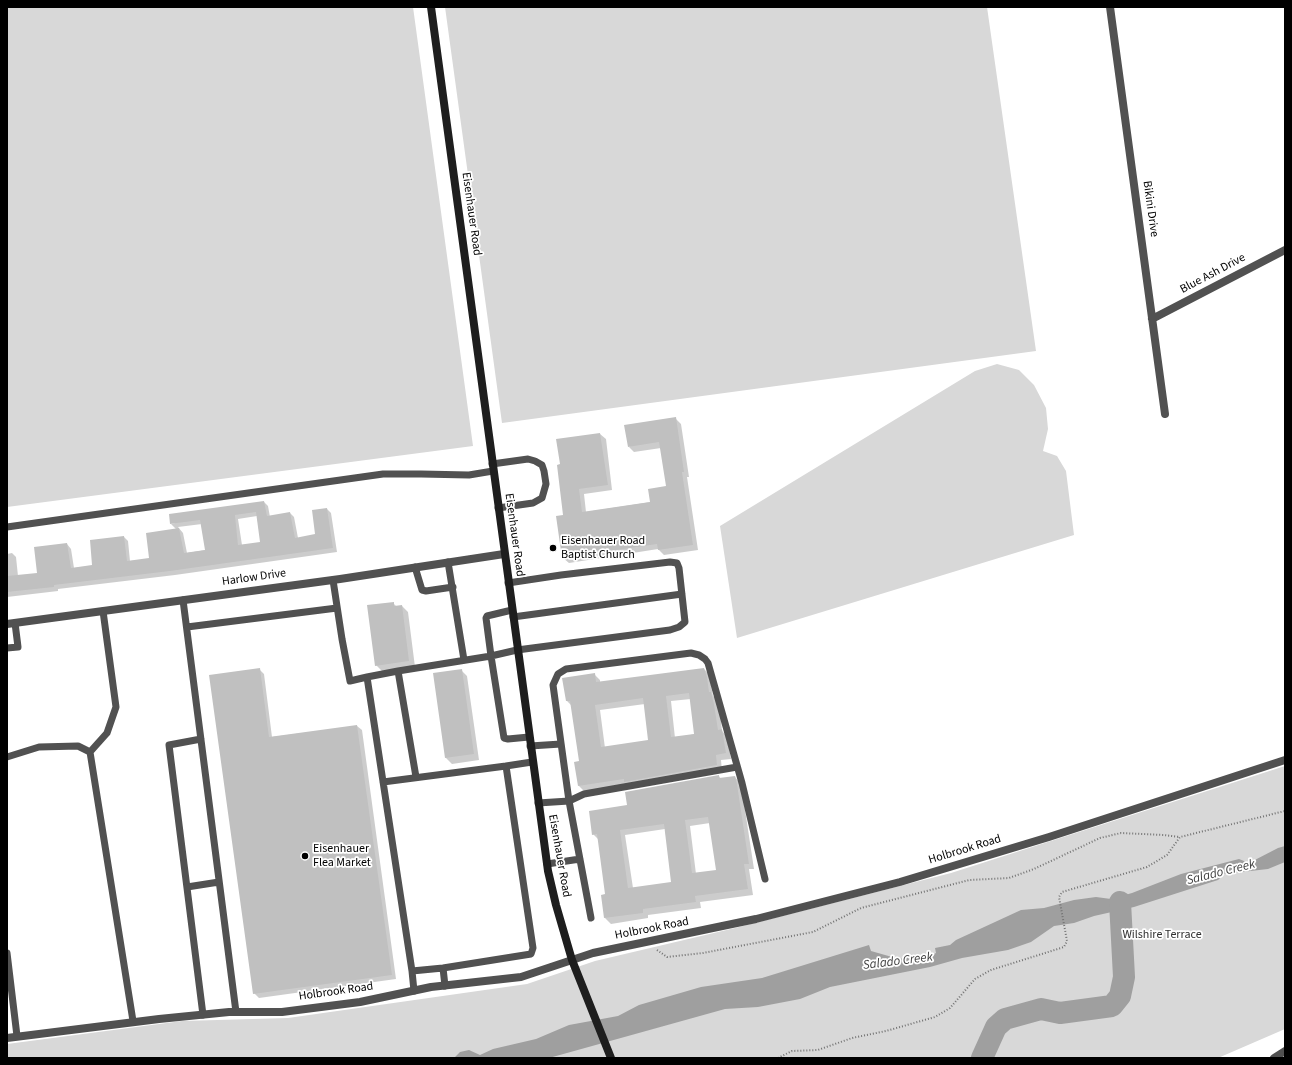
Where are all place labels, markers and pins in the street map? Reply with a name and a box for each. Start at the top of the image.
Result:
place label: Eisenhauer Road Baptist Church [561,534,645,562]
marker: Eisenhauer Road Baptist Church [548,543,558,553]
place label: Eisenhauer Flea Market [313,842,371,870]
marker: Eisenhauer Flea Market [300,851,310,861]

